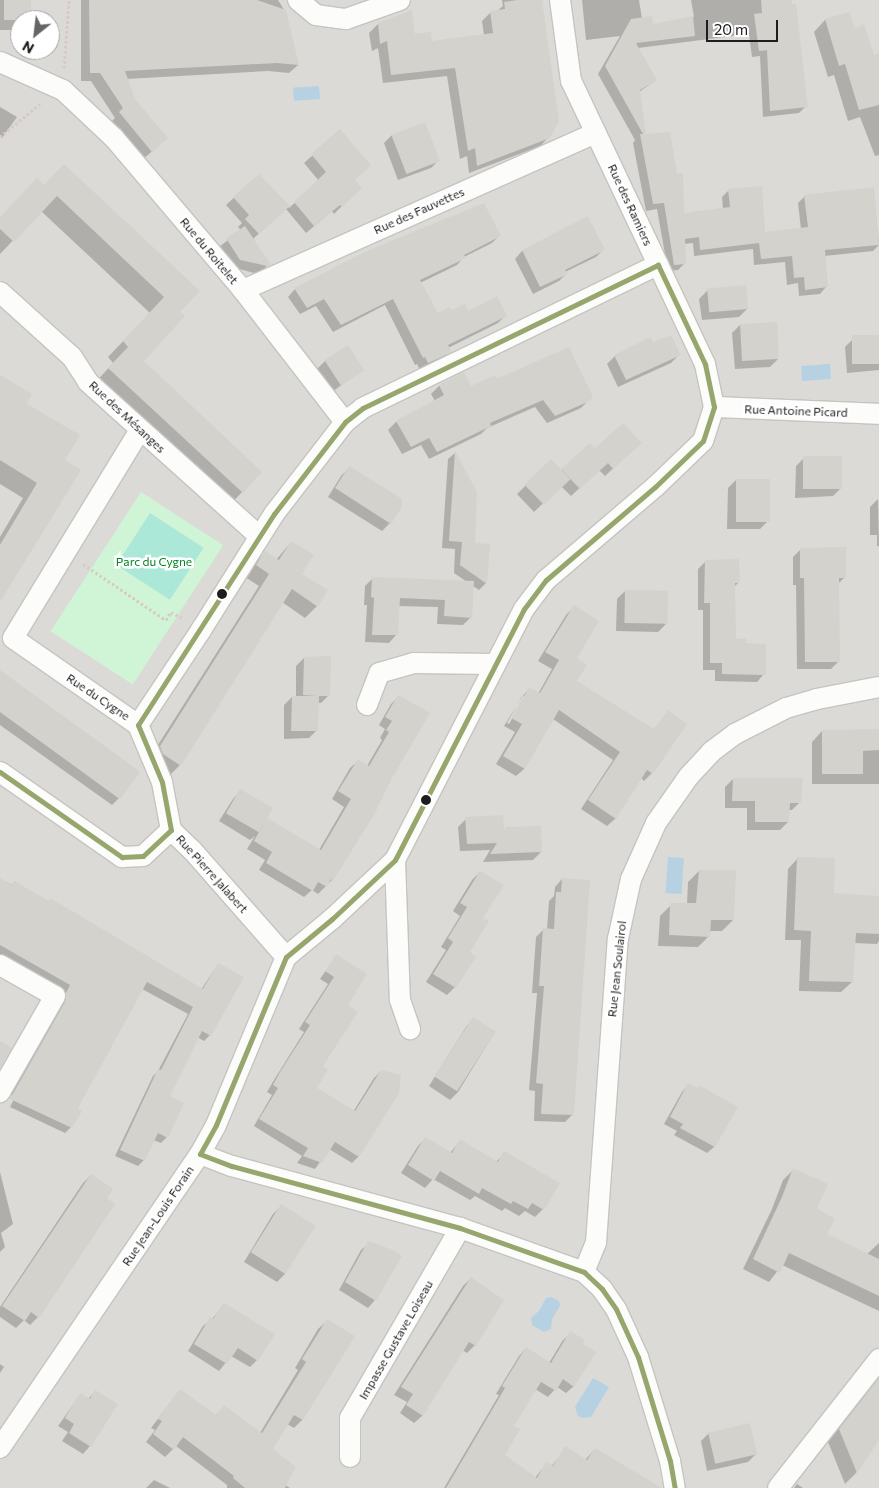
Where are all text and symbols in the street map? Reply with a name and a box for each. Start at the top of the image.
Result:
north arrow [10,10,60,60]
scale bar [709,10,782,42]
text: 20 m [714,20,748,38]
text: N [19,38,37,58]
street label: Rue des Ramiers [605,162,655,248]
street label: Rue des Fauvettes [371,185,467,237]
street label: Rue du Roitelet [177,215,241,287]
street label: Rue des Mésanges [86,378,168,456]
street label: Rue Antoine Picard [744,402,848,420]
park label: Parc du Cygne [116,555,192,569]
unlabelled marker [217,589,227,599]
street label: Rue du Cygne [64,671,132,723]
unlabelled marker [421,795,431,805]
street label: Rue Pierre Jalabert [173,832,251,916]
street label: Rue Jean Soulairol [605,920,629,1018]
street label: Rue Jean-Louis Forain [119,1163,197,1269]
street label: Impasse Gustave Loiseau [356,1278,436,1402]

